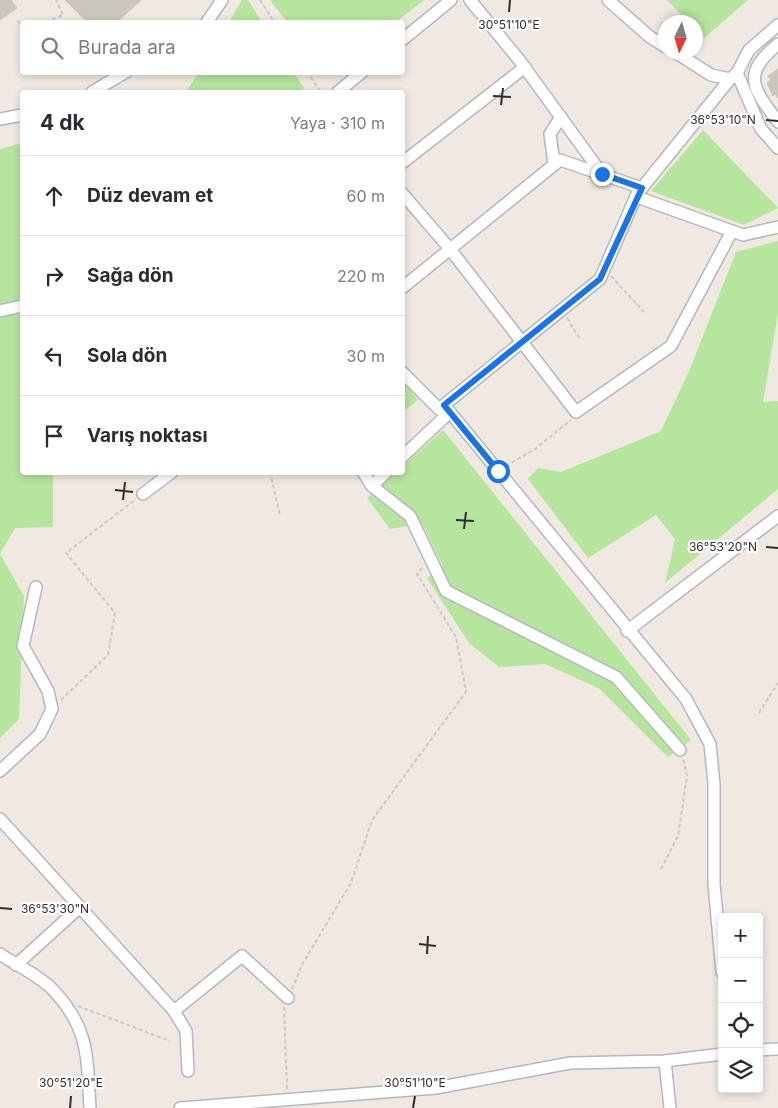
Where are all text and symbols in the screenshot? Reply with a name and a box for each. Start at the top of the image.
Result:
north arrow [658,15,703,60]
text: 30°51'10"E [478,17,540,32]
search box [20,20,405,75]
icon: search [38,34,66,62]
text: Burada ara [78,36,176,59]
text: 4 dk [40,110,85,135]
text: 36°53'10"N [690,112,756,127]
text: Yaya · 310 m [290,113,385,133]
route end [591,163,614,186]
icon: ahead [40,182,68,210]
text: Düz devam et [87,184,213,207]
text: 60 m [346,186,385,206]
icon: right [40,262,68,290]
text: Sağa dön [87,264,173,287]
text: 220 m [337,266,385,286]
icon: left [40,342,68,370]
text: Sola dön [87,344,167,367]
text: 30 m [347,346,385,366]
icon: arrive [40,422,68,450]
text: Varış noktası [87,424,208,447]
route start [487,460,510,483]
text: 36°53'20"N [689,539,757,554]
text: 36°53'30"N [21,901,89,916]
map controls [718,913,763,1093]
button: + [718,913,763,958]
button: − [718,958,763,1003]
button: locate [718,1003,763,1048]
button: layers [718,1048,763,1093]
text: 30°51'20"E [39,1075,103,1090]
text: 30°51'10"E [384,1075,446,1090]

